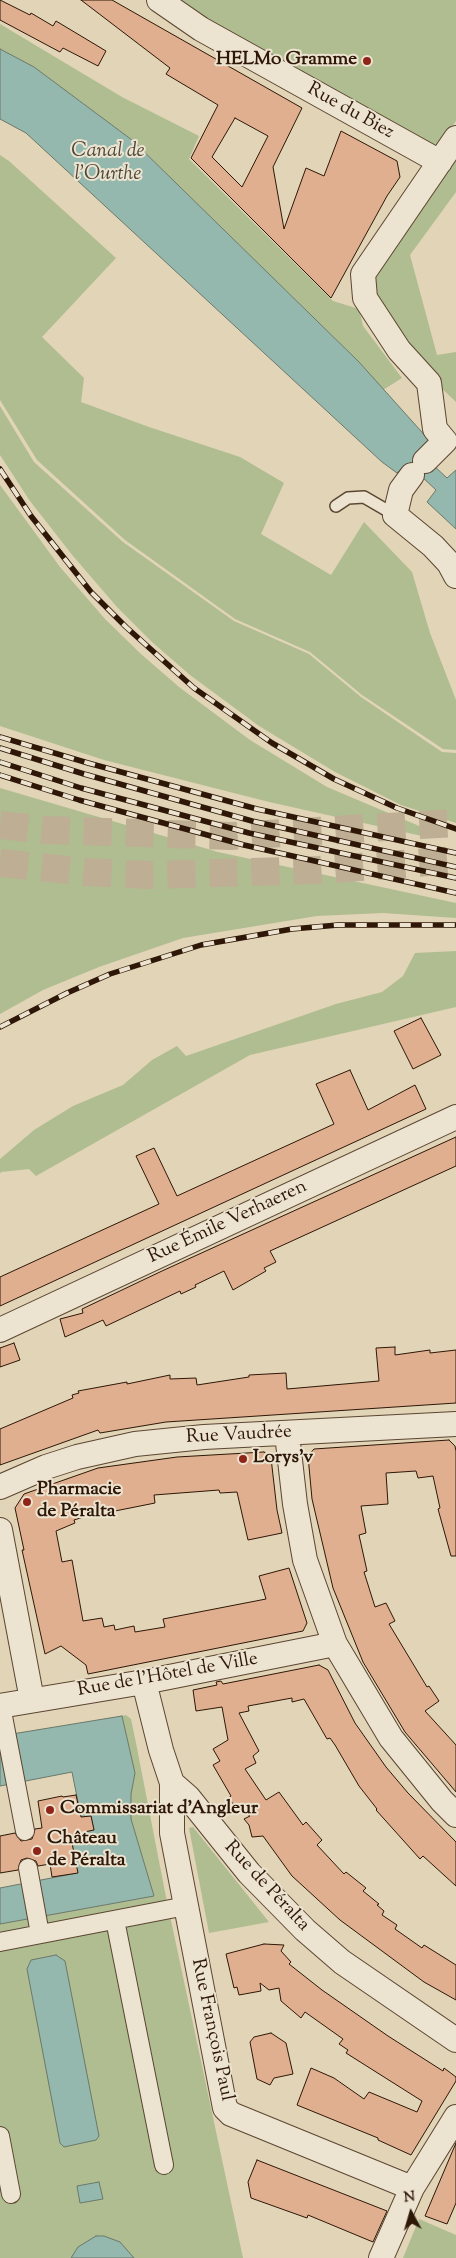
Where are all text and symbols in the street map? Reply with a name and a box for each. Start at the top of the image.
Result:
place label: HELMo Gramme [216,50,357,72]
marker: HELMo Gramme [361,55,373,67]
street label: Rue du Biez [303,79,397,145]
water label: Canal de l'Ourthe [71,141,145,188]
street label: Rue Émile Verhaeren [145,1176,311,1270]
street label: Rue Vaudrée [185,1422,293,1450]
place label: Lorys'v [253,1448,313,1470]
marker: Lorys'v [237,1453,249,1465]
place label: Pharmacie de Péralta [37,1480,121,1524]
marker: Pharmacie de Péralta [21,1496,33,1508]
street label: Rue de l'Hôtel de Ville [76,1649,260,1703]
place label: Commissariat d'Angleur [60,1799,258,1821]
marker: Commissariat d'Angleur [44,1804,56,1816]
place label: Château de Péralta [47,1829,125,1873]
street label: Rue de Péralta [218,1837,314,1937]
marker: Château de Péralta [31,1845,43,1857]
street label: Rue François Paul [185,1957,237,2103]
north arrow [386,2188,436,2238]
text: N [403,2188,416,2209]

